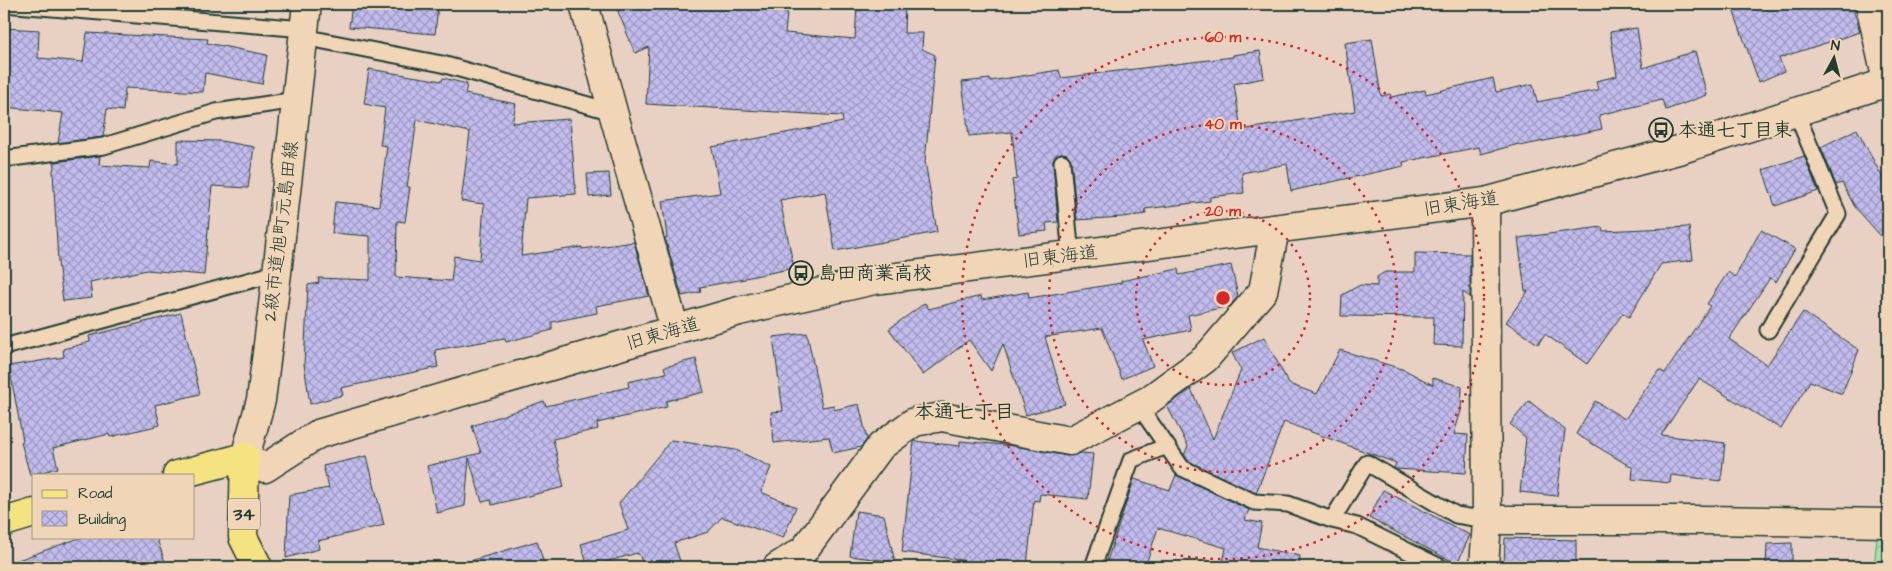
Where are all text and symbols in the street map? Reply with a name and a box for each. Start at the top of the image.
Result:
text: 60 m [1205,27,1242,48]
north arrow [1810,32,1860,82]
text: N [1830,36,1841,57]
text: 40 m [1204,114,1242,135]
bus stop icon: 本通七丁目東 [1648,117,1674,143]
place label: 本通七丁目東 [1678,117,1792,144]
street label: 2級市道旭町元島田線 [257,139,305,323]
street label: 旧東海道 [1421,185,1501,223]
text: 20 m [1204,201,1241,222]
street label: 旧東海道 [1021,239,1099,275]
bus stop icon: 島田商業高校 [788,260,814,286]
place label: 島田商業高校 [818,260,932,287]
centre of rings [1214,289,1232,307]
street label: 旧東海道 [623,311,703,357]
district label: 本通七丁目 [914,398,1014,426]
legend [32,474,195,538]
text: Road [78,483,113,504]
road number: 34 [228,498,260,530]
text: Building [78,509,126,531]

